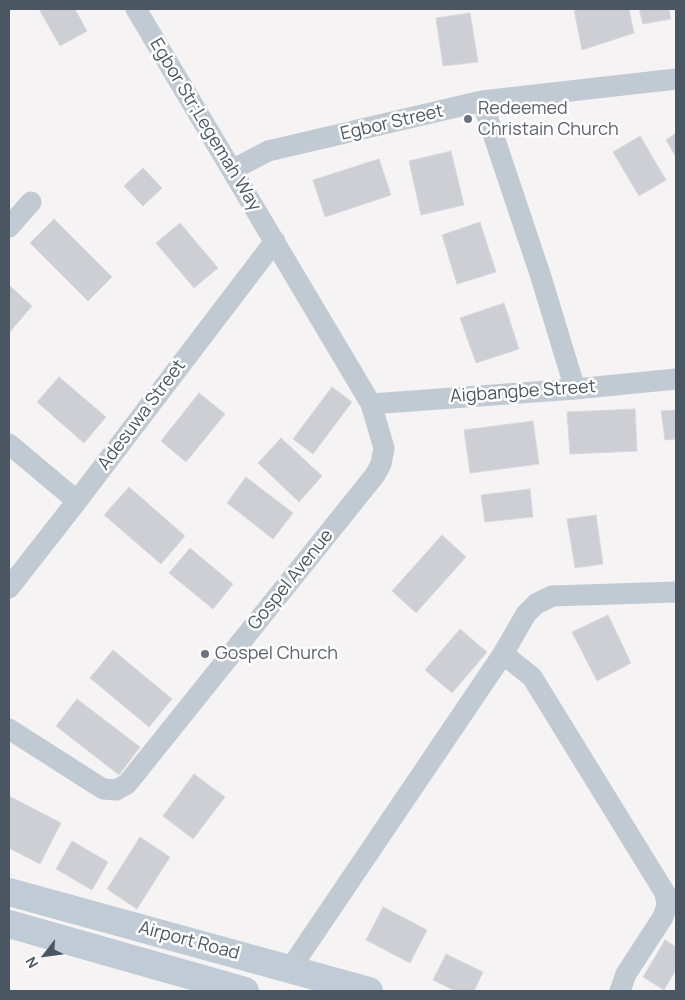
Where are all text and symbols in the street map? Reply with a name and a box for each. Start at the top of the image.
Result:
street label: Egbor Str;Legemah Way [145,35,265,215]
place label: Redeemed Christain Church [478,98,619,140]
street label: Egbor Street [338,101,446,145]
marker: Redeemed Christain Church [462,113,474,125]
street label: Adesuwa Street [94,356,190,474]
street label: Aigbangbe Street [449,376,597,408]
street label: Gospel Avenue [244,525,338,635]
place label: Gospel Church [215,643,338,665]
marker: Gospel Church [199,648,211,660]
street label: Airport Road [136,917,242,965]
north arrow [20,930,70,980]
text: N [21,954,42,972]

